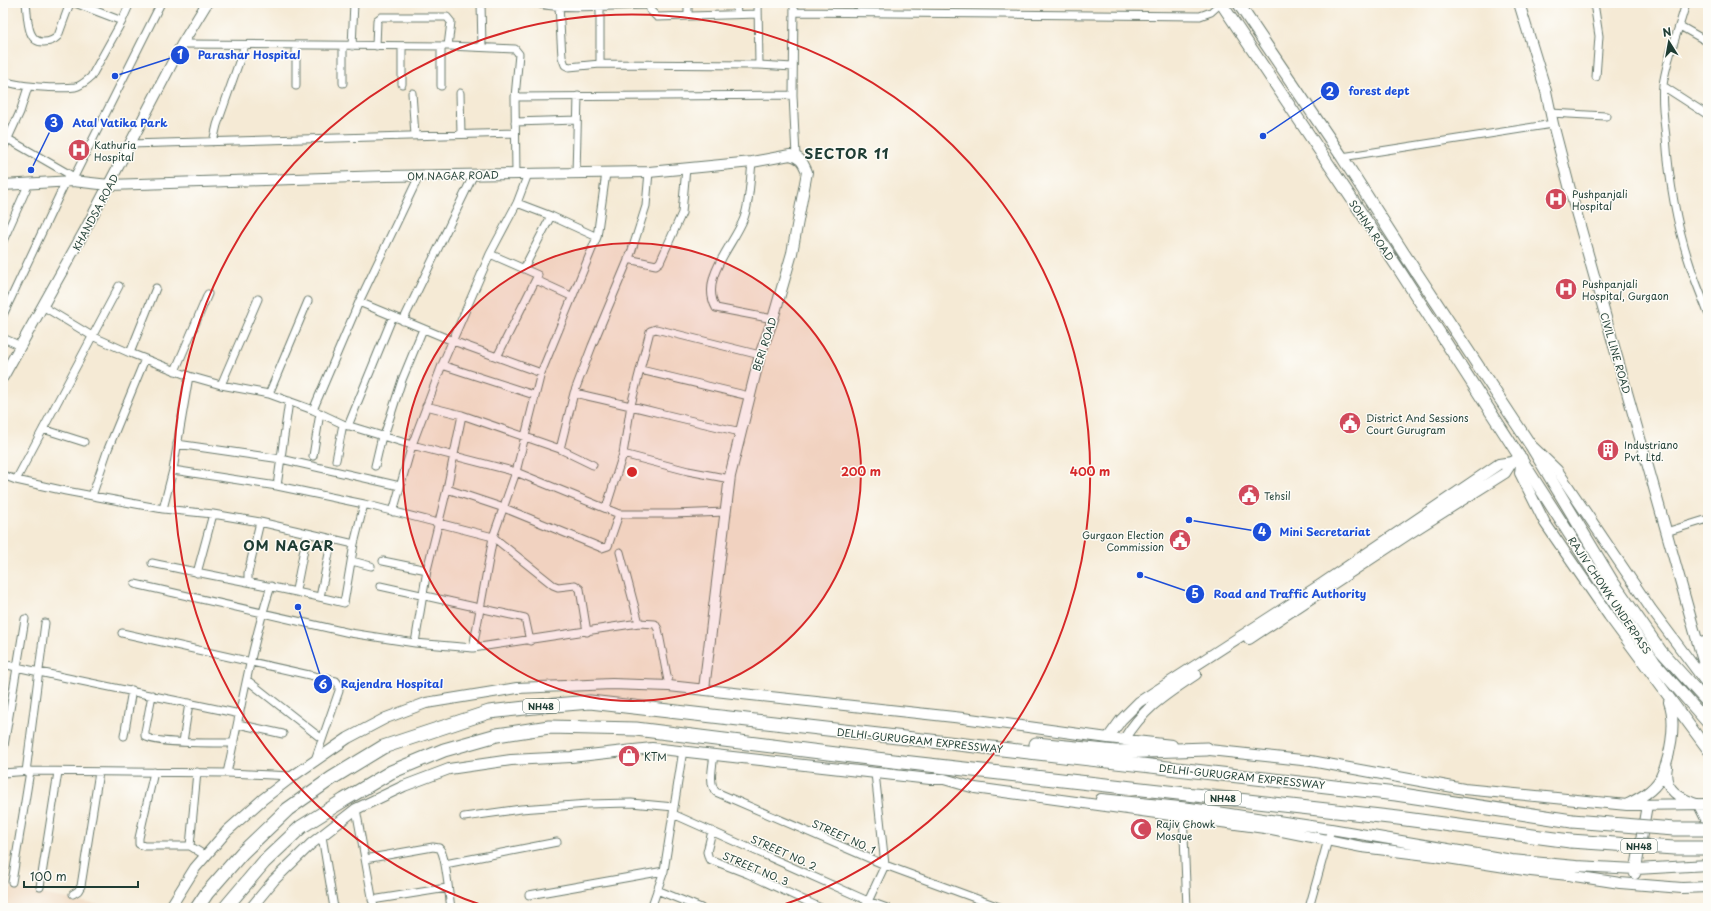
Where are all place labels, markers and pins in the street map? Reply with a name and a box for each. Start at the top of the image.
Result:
callout: Parashar Hospital [170,43,309,66]
callout: forest dept [1320,80,1417,103]
callout: Atal Vatika Park [44,112,176,135]
hospital icon: Kathuria Hospital [66,137,92,163]
place label: Kathuria Hospital [94,137,137,164]
hospital icon: Pushpanjali Hospital [1543,186,1569,212]
place label: Pushpanjali Hospital [1572,186,1628,213]
hospital icon: Pushpanjali Hospital, Gurgaon [1553,276,1579,302]
place label: Pushpanjali Hospital, Gurgaon [1582,276,1669,303]
public building icon: District And Sessions Court Gurugram [1337,410,1363,436]
place label: District And Sessions Court Gurugram [1366,410,1469,437]
building icon: Industriano Pvt. Ltd. [1595,437,1621,463]
place label: Industriano Pvt. Ltd. [1624,437,1679,464]
centre of rings [625,465,639,479]
public building icon: Tehsil [1236,482,1262,508]
place label: Tehsil [1264,488,1291,503]
callout: Mini Secretariat [1252,521,1379,544]
place label: Gurgaon Election Commission [1082,527,1164,554]
public building icon: Gurgaon Election Commission [1167,527,1193,553]
callout: Road and Traffic Authority [1185,583,1375,606]
callout: Rajendra Hospital [313,673,451,696]
shop icon: KTM [616,743,642,769]
place label: KTM [644,749,667,764]
mosque icon: Rajiv Chowk Mosque [1128,816,1154,842]
place label: Rajiv Chowk Mosque [1156,816,1216,843]

